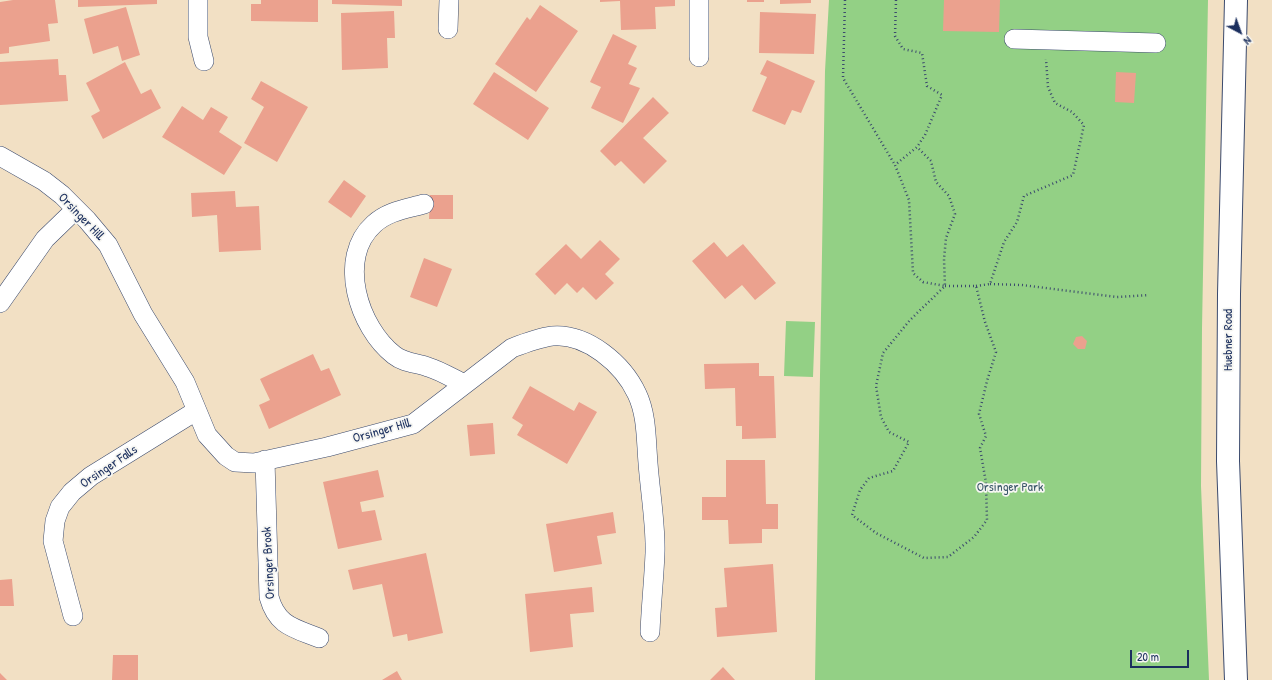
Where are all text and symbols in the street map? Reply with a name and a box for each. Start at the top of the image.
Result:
north arrow [1220,12,1260,52]
text: N [1241,34,1255,48]
street label: Orsinger Hill [55,190,107,244]
street label: Huebner Road [1221,309,1237,371]
street label: Orsinger Hill [351,415,413,447]
street label: Orsinger Falls [77,442,141,492]
park label: Orsinger Park [977,480,1043,496]
street label: Orsinger Brook [259,526,279,600]
scale bar [1132,642,1191,668]
text: 20 m [1137,648,1159,665]

